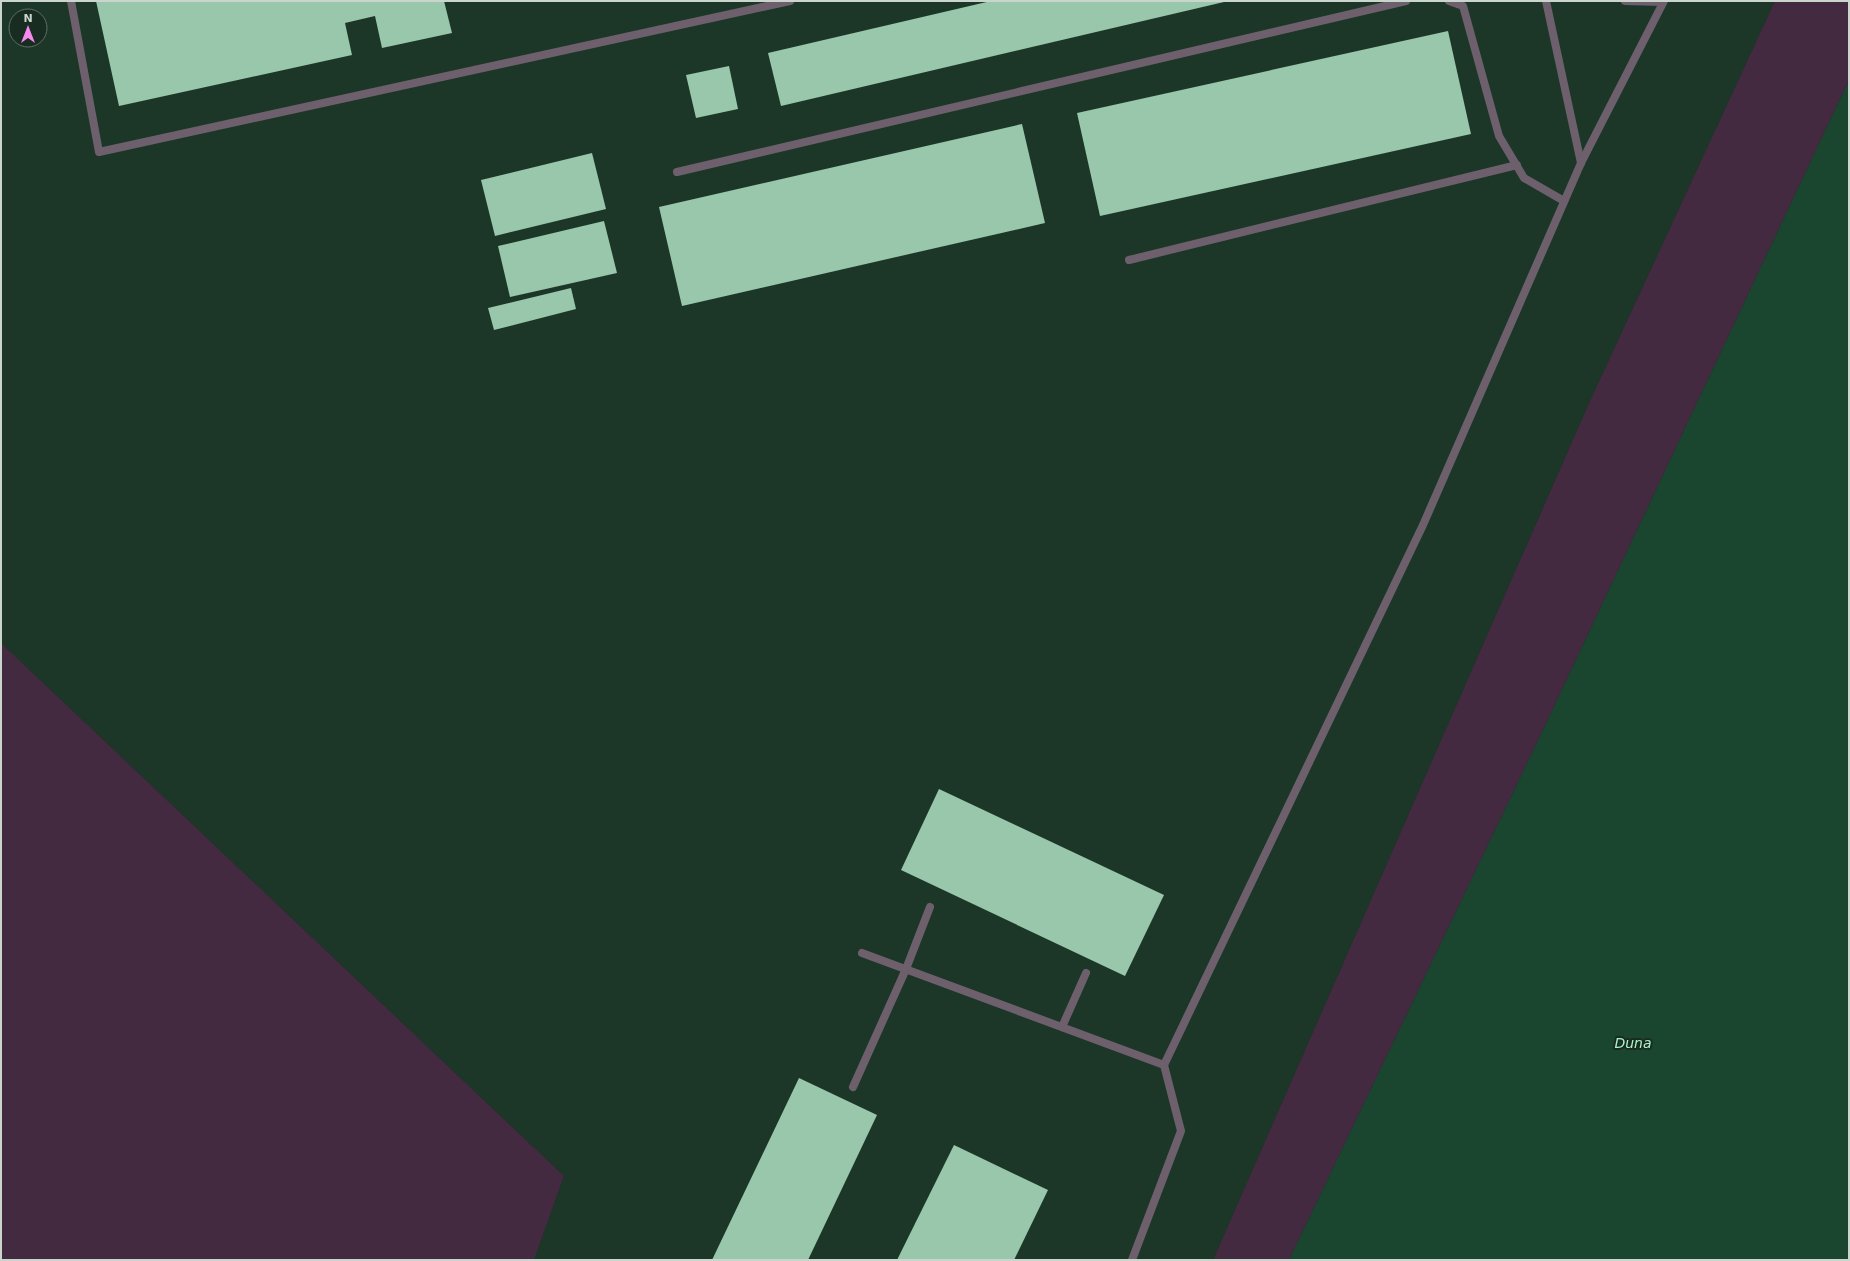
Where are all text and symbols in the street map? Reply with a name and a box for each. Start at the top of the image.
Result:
north arrow [8,8,48,48]
text: N [23,12,33,25]
water label: Duna [1614,1035,1652,1051]

